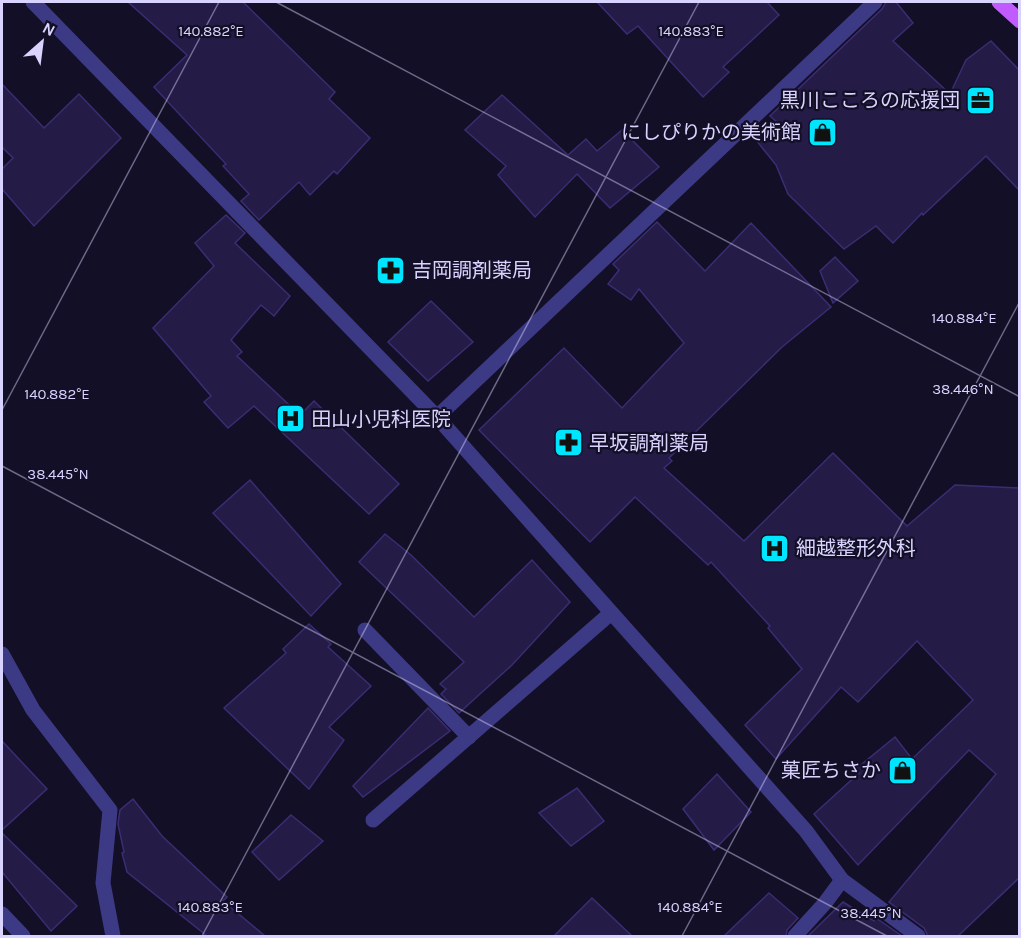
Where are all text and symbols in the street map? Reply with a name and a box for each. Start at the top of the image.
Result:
north arrow [12,12,72,72]
text: N [39,18,58,40]
text: 140.882°E [178,22,244,40]
text: 140.883°E [658,22,724,40]
office icon: 黒川こころの応援団 [965,84,997,116]
place label: 黒川こころの応援団 [780,89,960,112]
shop icon: にしぴりかの美術館 [806,116,838,148]
place label: にしぴりかの美術館 [621,121,801,144]
pharmacy icon: 吉岡調剤薬局 [375,254,407,286]
place label: 吉岡調剤薬局 [412,259,532,282]
text: 140.884°E [931,309,997,327]
text: 38.446°N [932,380,994,398]
text: 140.882°E [24,385,90,403]
hospital icon: 田山小児科医院 [274,403,306,435]
place label: 田山小児科医院 [311,408,451,431]
pharmacy icon: 早坂調剤薬局 [552,427,584,459]
place label: 早坂調剤薬局 [589,432,709,455]
text: 38.445°N [27,465,89,483]
hospital icon: 細越整形外科 [759,532,791,564]
place label: 細越整形外科 [796,537,916,560]
shop icon: 菓匠ちさか [886,754,918,786]
place label: 菓匠ちさか [781,759,881,782]
text: 140.883°E [177,898,243,916]
text: 140.884°E [657,898,723,916]
text: 38.445°N [840,904,902,922]

